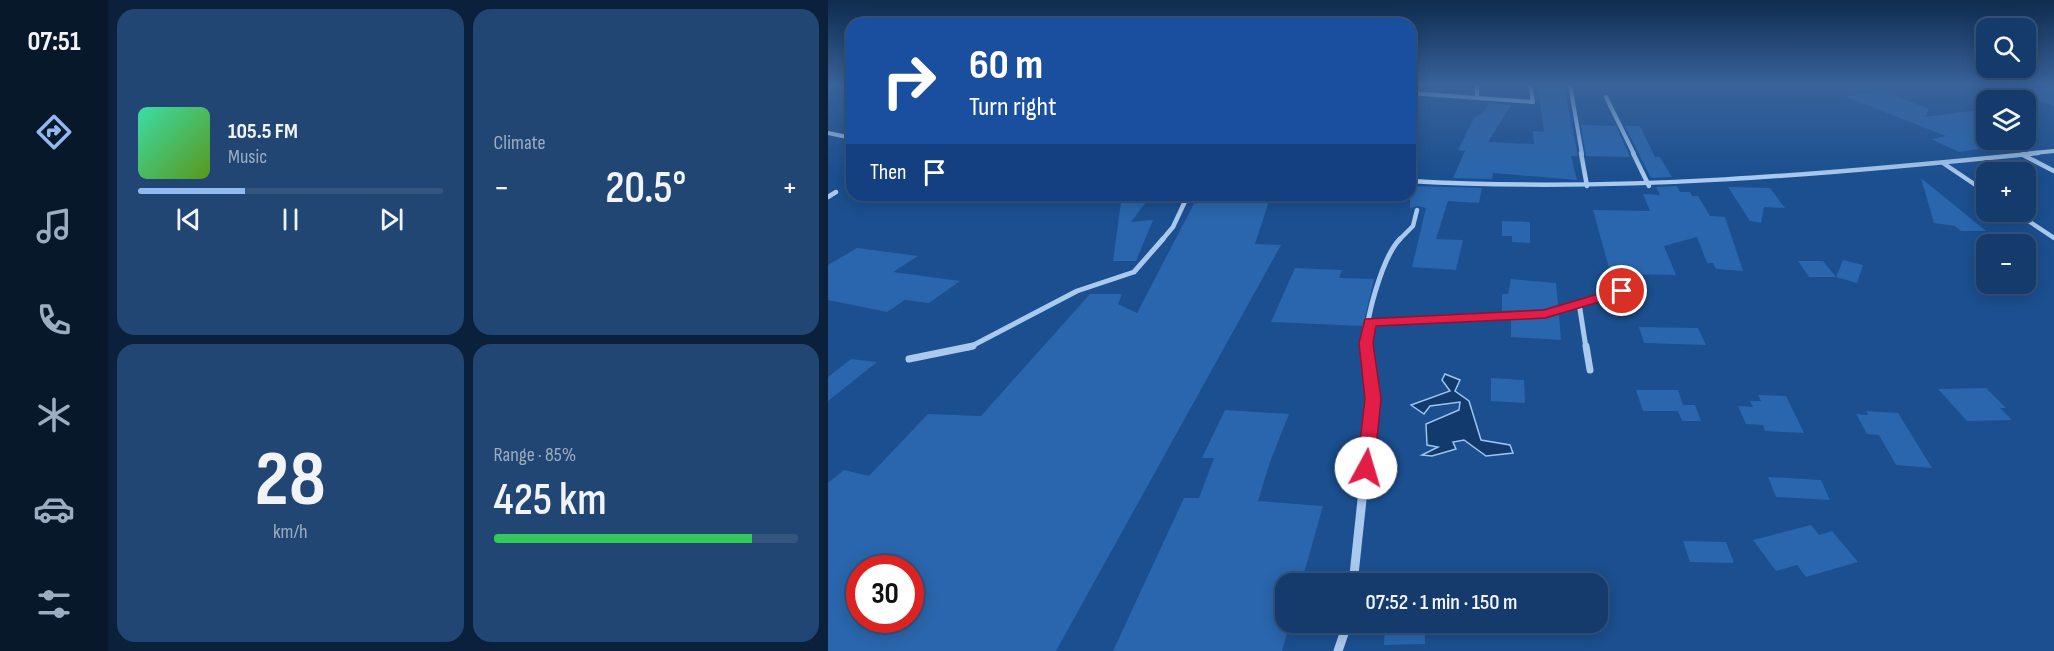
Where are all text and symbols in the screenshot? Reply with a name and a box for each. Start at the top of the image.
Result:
map controls [1976,18,2036,294]
button: search [1976,18,2036,78]
text: 07:51 [28,26,80,58]
text: 60 m [969,40,1043,91]
icon: right [870,42,948,120]
button: layers [1976,90,2036,150]
text: Turn right [969,91,1056,123]
icon: directions [33,111,75,153]
text: 105.5 FM [228,118,298,145]
text: Climate [494,131,546,155]
text: Music [228,145,267,169]
icon: arrive [918,156,951,189]
text: Then [870,159,906,186]
text: 20.5° [605,161,686,216]
button: + [1976,162,2036,222]
text: − [494,168,510,208]
text: + [782,168,798,208]
icon: previous [172,203,205,236]
icon: pause [274,203,307,236]
icon: next [375,203,408,236]
icon: music [33,205,75,247]
button: − [1976,234,2036,294]
pin [1596,265,1647,316]
icon: arrive [1605,274,1638,307]
icon: phone [33,299,75,341]
icon: climate [33,394,75,436]
text: 28 [255,434,326,527]
position arrow [1334,436,1398,500]
text: Range · 85% [494,443,576,467]
text: 425 km [494,473,607,528]
icon: car [33,488,75,530]
text: km/h [273,520,308,544]
speed limit sign: 30 [846,555,924,633]
icon: filters [33,583,75,625]
text: 07:52 · 1 min · 150 m [1366,589,1517,616]

